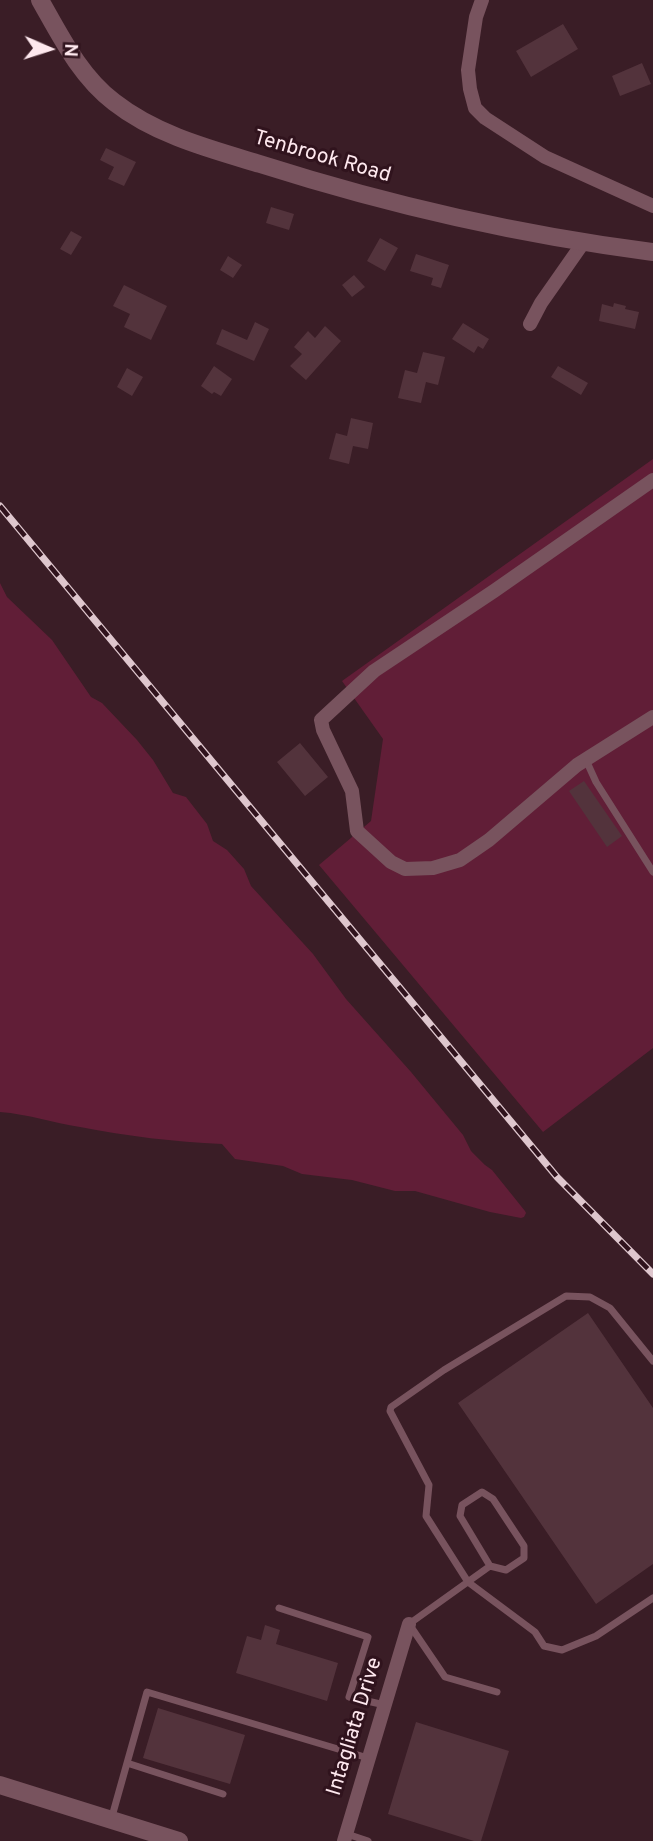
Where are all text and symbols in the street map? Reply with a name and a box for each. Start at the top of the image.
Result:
north arrow [14,14,84,84]
text: N [58,43,82,58]
street label: Tenbrook Road [251,126,393,190]
street label: Intagliata Drive [323,1655,389,1799]

